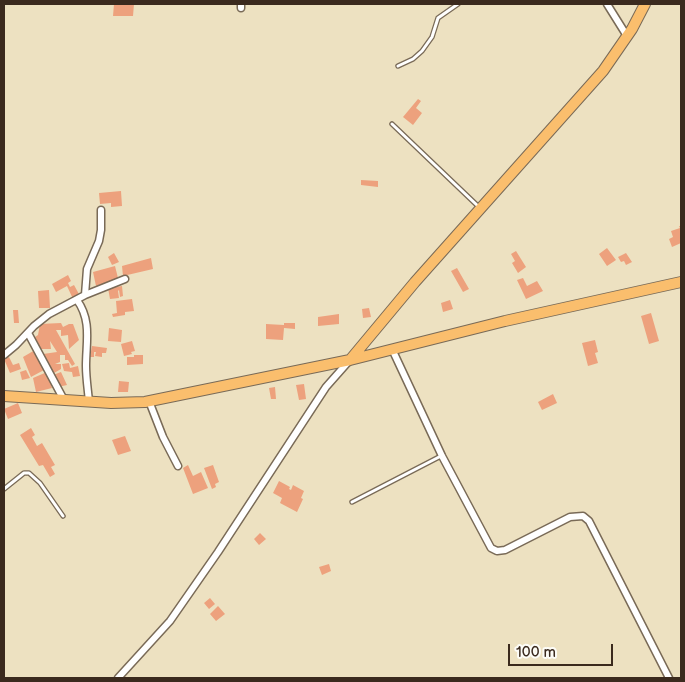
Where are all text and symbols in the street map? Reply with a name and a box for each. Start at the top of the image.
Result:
scale bar [510,634,615,666]
text: 100 m [516,643,556,662]

